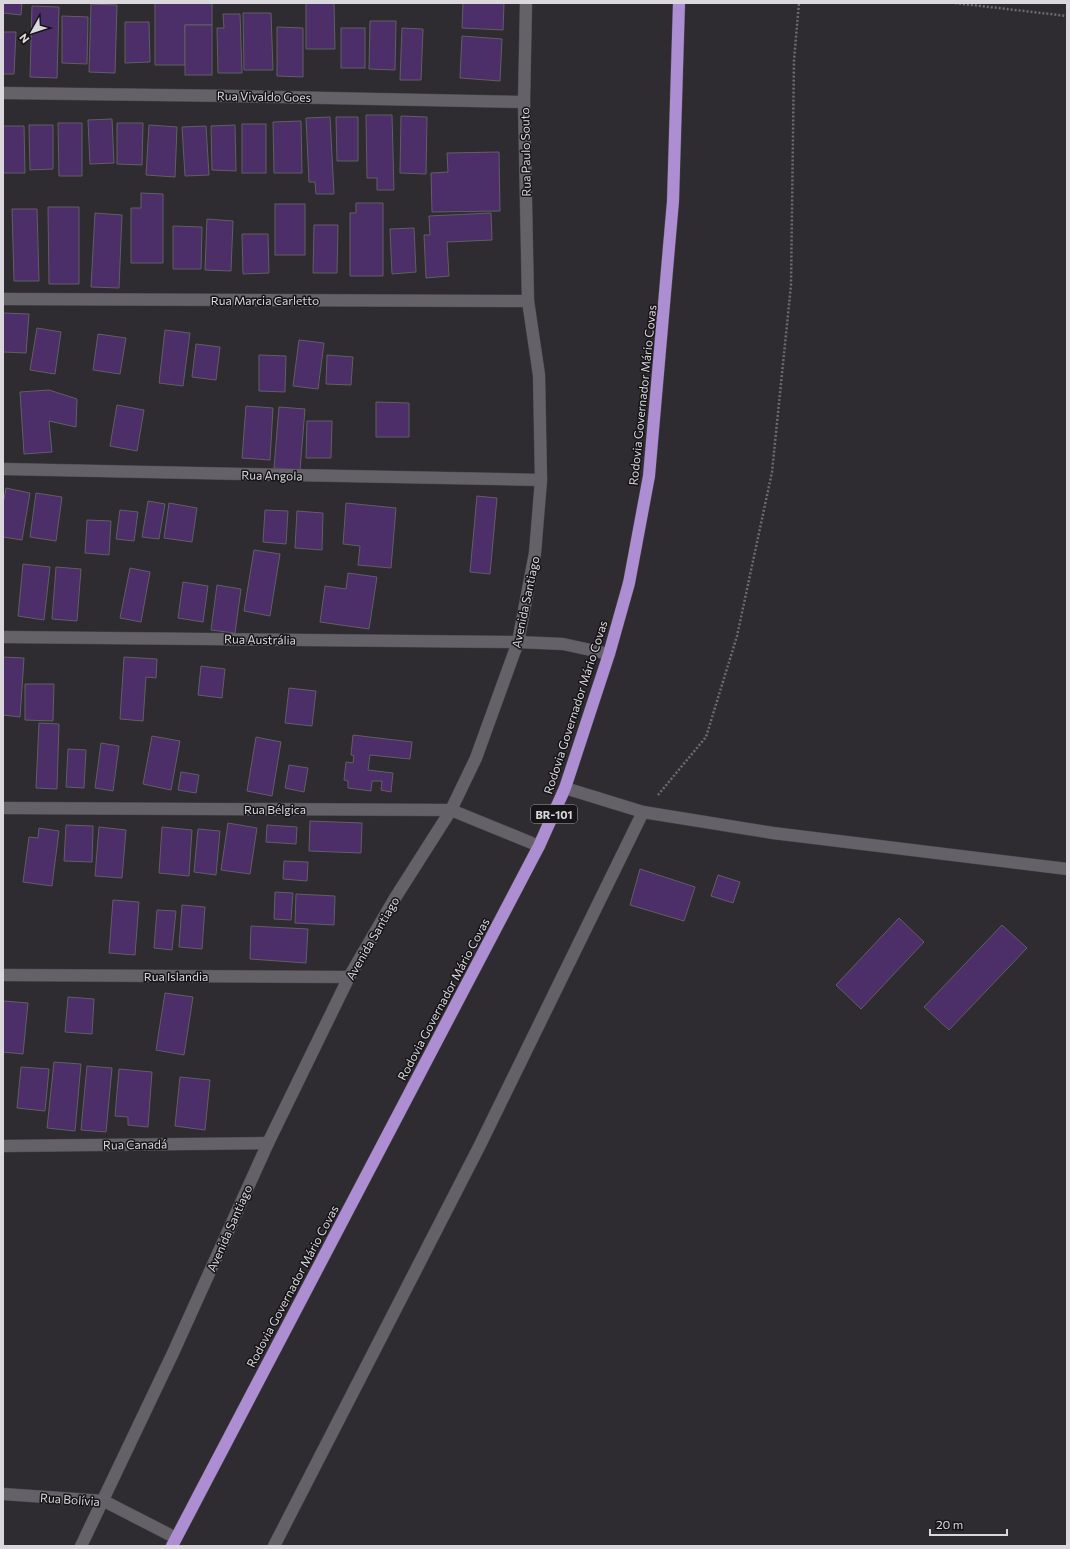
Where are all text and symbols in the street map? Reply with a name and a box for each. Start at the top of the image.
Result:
north arrow [12,12,52,52]
text: N [16,31,31,46]
street label: Rua Vivaldo Goes [217,88,311,104]
street label: Rua Paulo Souto [517,107,533,197]
street label: Rua Marcia Carletto [211,293,319,307]
street label: Rodovia Governador Mário Covas [626,304,658,486]
street label: Rua Angola [241,467,303,483]
street label: Avenida Santiago [508,555,542,649]
street label: Rodovia Governador Mário Covas [540,618,610,796]
street label: Rua Austrália [224,631,296,647]
street label: Rua Bélgica [244,802,306,816]
road number: BR-101 [531,805,577,823]
street label: Avenida Santiago [343,894,401,982]
street label: Rodovia Governador Mário Covas [394,916,492,1082]
street label: Rua Islandia [144,969,208,983]
street label: Rua Canadá [103,1136,167,1152]
street label: Avenida Santiago [204,1182,254,1274]
street label: Rodovia Governador Mário Covas [243,1203,341,1369]
street label: Rua Bolívia [40,1490,100,1508]
scale bar [930,1511,1007,1537]
text: 20 m [936,1517,963,1531]

